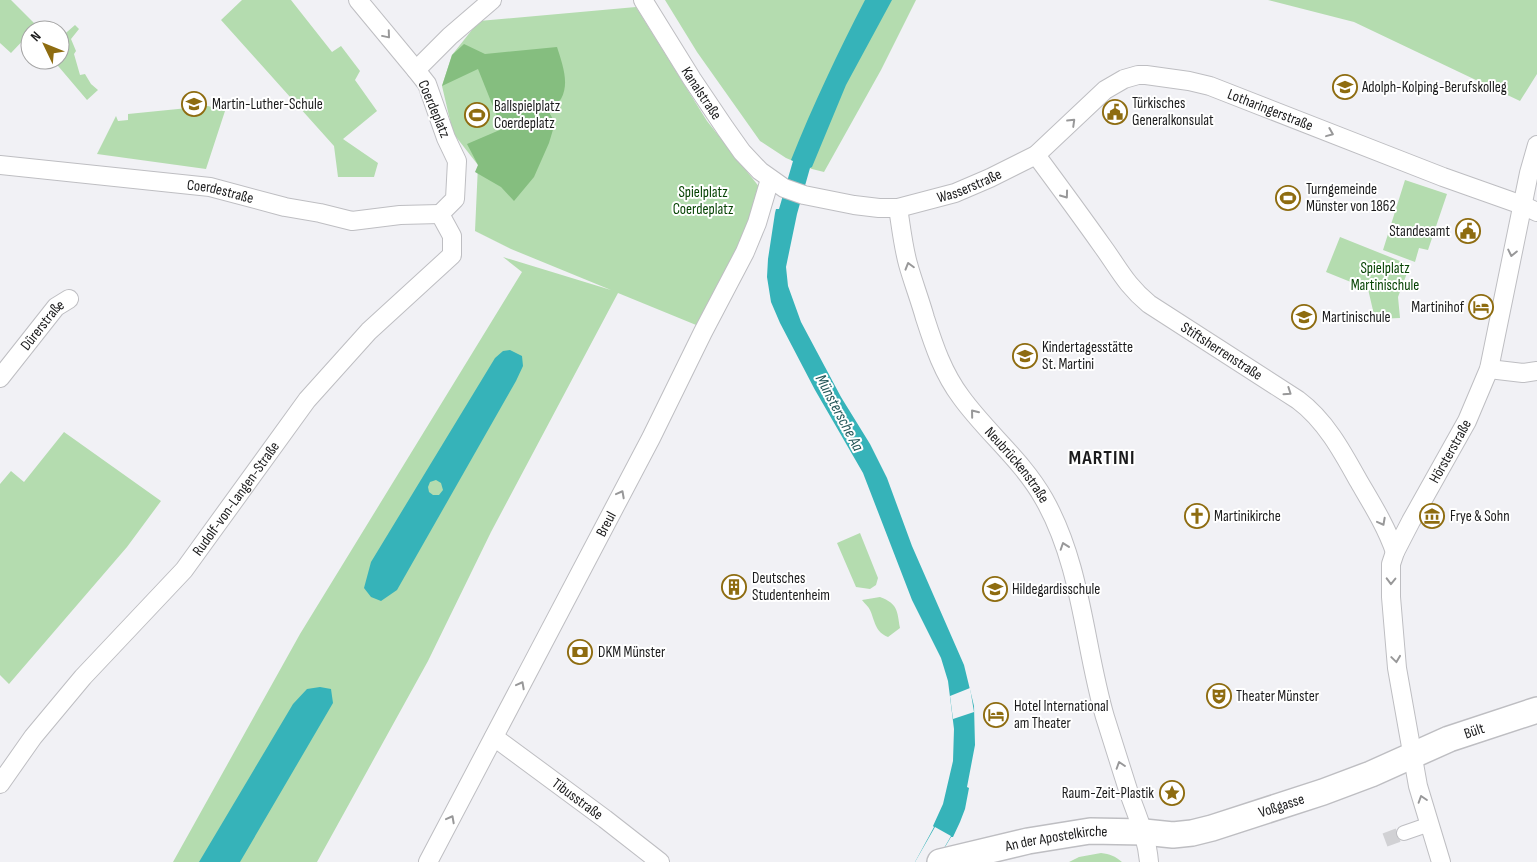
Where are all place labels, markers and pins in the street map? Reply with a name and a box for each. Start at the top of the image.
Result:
school or university icon: Adolph-Kolping-Berufskolleg [1332,74,1358,100]
place label: Adolph-Kolping-Berufskolleg [1361,78,1507,97]
school or university icon: Martin-Luther-Schule [181,91,207,117]
place label: Türkisches Generalkonsulat [1132,94,1214,130]
place label: Martin-Luther-Schule [212,95,323,114]
place label: Ballspielplatz Coerdeplatz [494,97,561,133]
public building icon: Türkisches Generalkonsulat [1102,99,1128,125]
sports icon: Ballspielplatz Coerdeplatz [464,102,490,128]
place label: Turngemeinde Münster von 1862 [1306,180,1396,216]
sports icon: Turngemeinde Münster von 1862 [1275,185,1301,211]
public building icon: Standesamt [1455,218,1481,244]
place label: Standesamt [1389,222,1450,241]
hotel icon: Martinihof [1468,294,1494,320]
place label: Martinihof [1411,298,1465,317]
school or university icon: Martinischule [1291,304,1317,330]
place label: Martinischule [1322,308,1391,327]
place label: Kindertagesstätte St. Martini [1042,338,1133,374]
school or university icon: Kindertagesstätte St. Martini [1012,343,1038,369]
church icon: Martinikirche [1184,503,1210,529]
museum icon: Frye & Sohn [1419,503,1445,529]
place label: Martinikirche [1214,507,1281,526]
place label: Frye & Sohn [1450,507,1510,526]
place label: Deutsches Studentenheim [752,569,830,605]
building icon: Deutsches Studentenheim [721,574,747,600]
school or university icon: Hildegardisschule [982,576,1008,602]
place label: Hildegardisschule [1012,580,1100,599]
bank icon: DKM Münster [567,639,593,665]
place label: DKM Münster [598,643,666,662]
theatre icon: Theater Münster [1206,683,1232,709]
place label: Theater Münster [1236,687,1320,706]
place label: Hotel International am Theater [1014,697,1109,733]
hotel icon: Hotel International am Theater [983,702,1009,728]
place icon: Raum-Zeit-Plastik [1159,780,1185,806]
place label: Raum-Zeit-Plastik [1062,784,1154,803]

